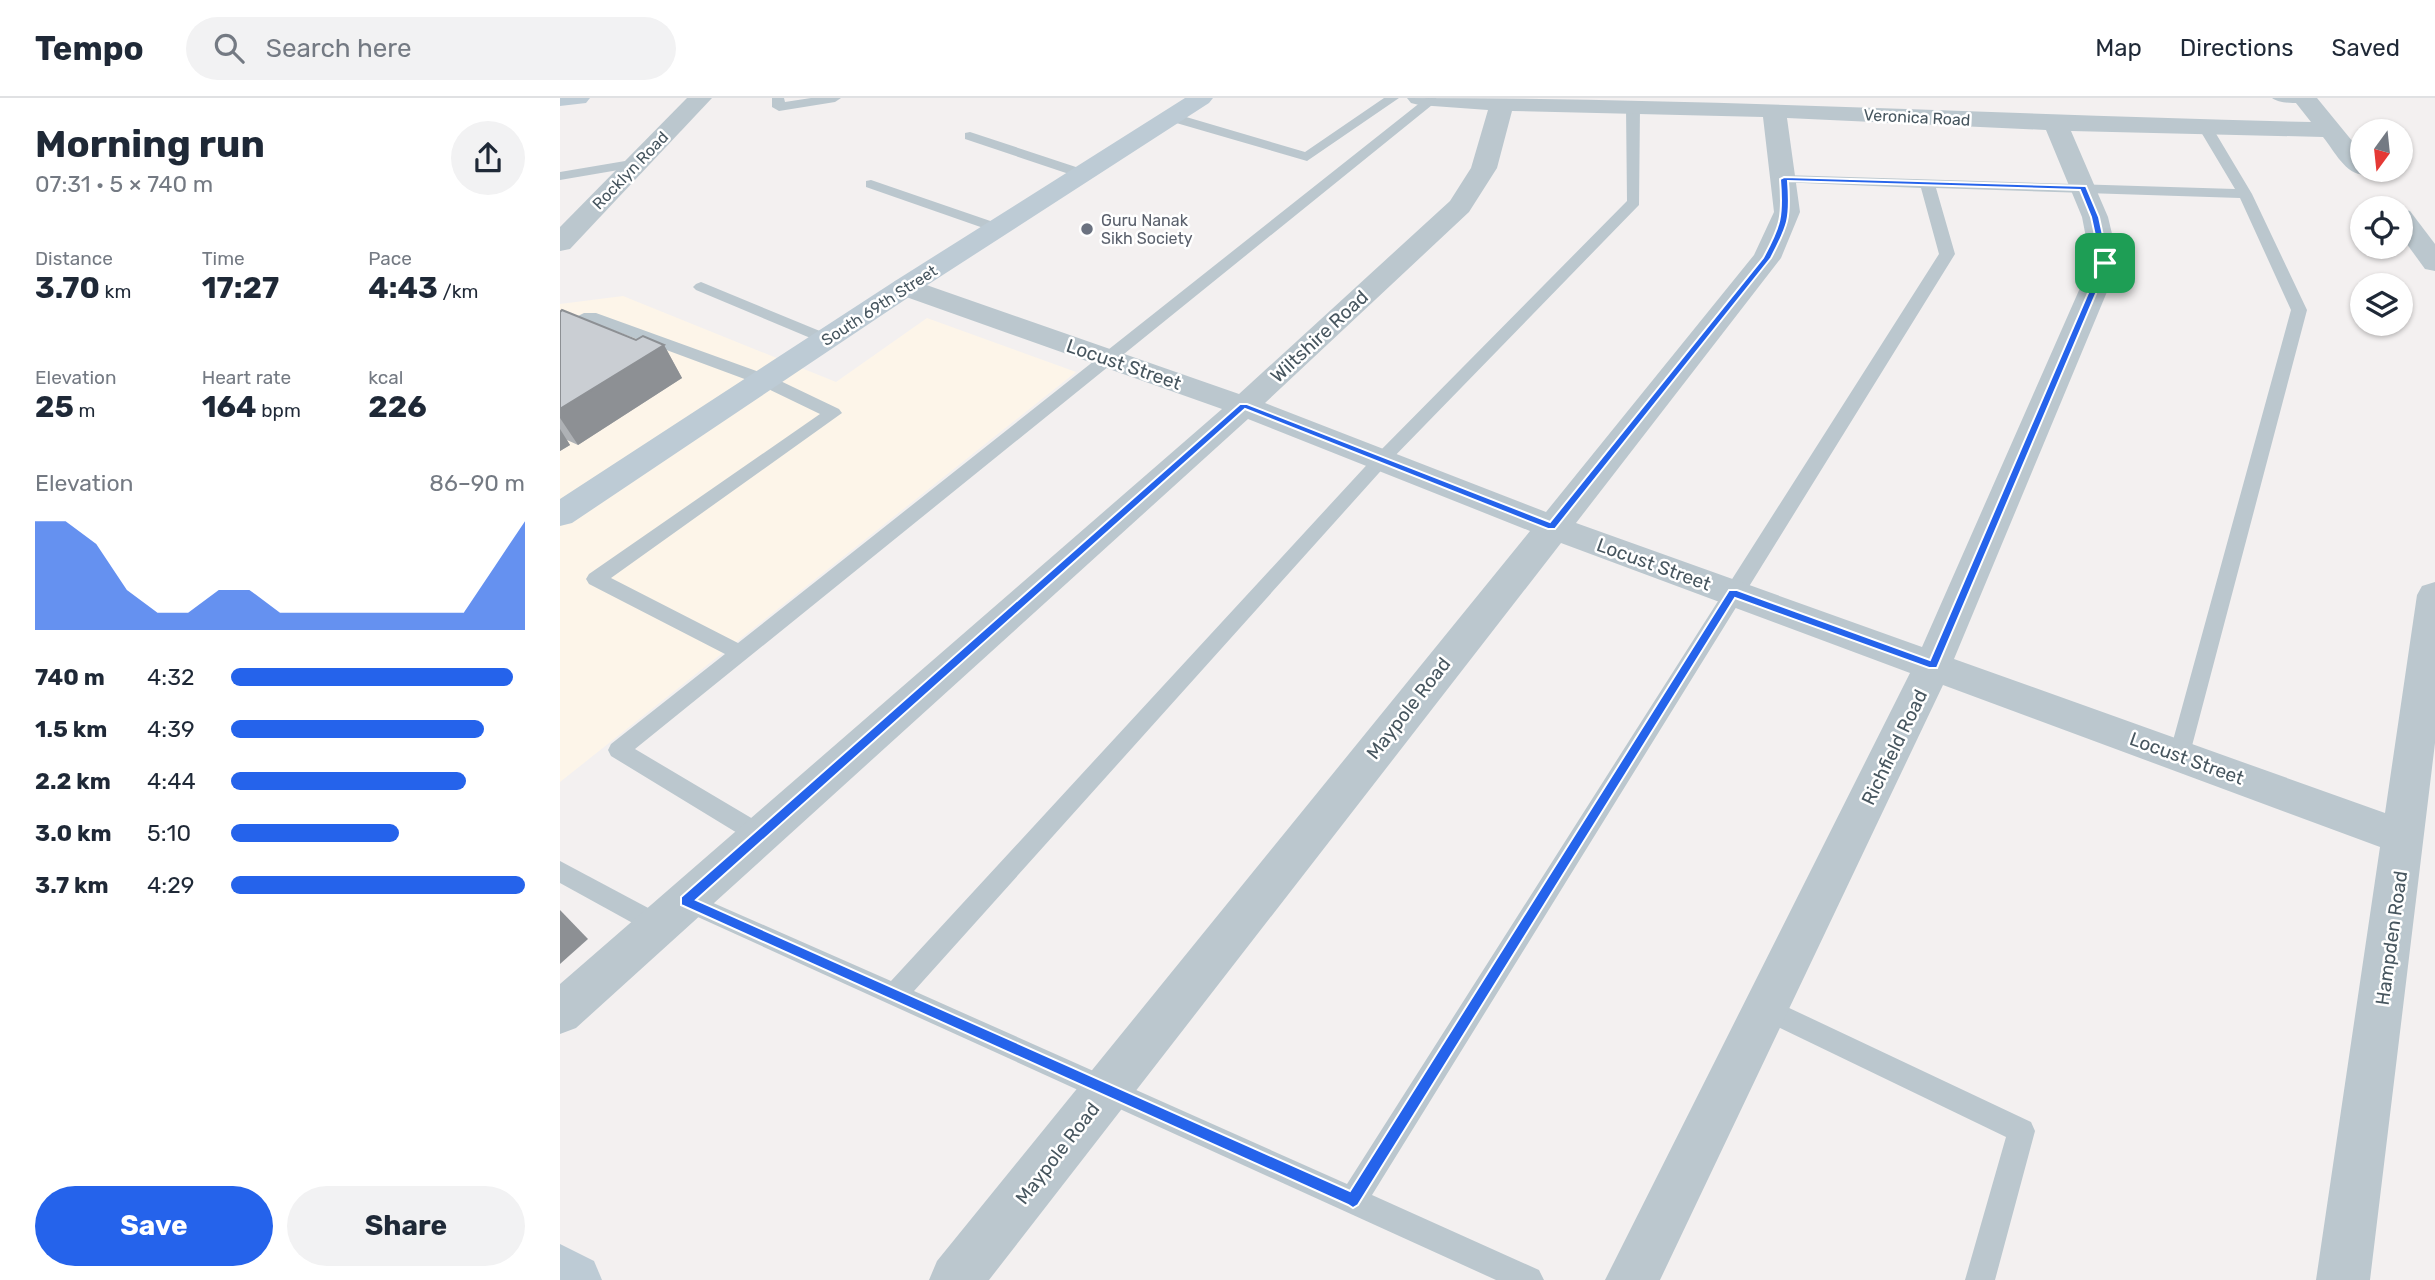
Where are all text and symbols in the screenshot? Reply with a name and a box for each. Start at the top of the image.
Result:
search box [186,17,676,80]
text: Tempo [35,29,144,68]
icon: search [210,29,248,67]
text: Search here [266,33,412,64]
text: Map [2095,34,2142,62]
text: Directions [2180,34,2293,62]
text: Saved [2331,34,2400,62]
street label: Veronica Road [1863,105,1971,130]
north arrow [2350,119,2413,182]
map controls [2350,119,2413,336]
text: Morning run [35,121,265,167]
button: share [451,121,525,195]
street label: Rocklyn Road [588,127,672,213]
text: 07:31 · 5 × 740 m [35,170,213,198]
button: locate [2350,196,2413,259]
place label: Guru Nanak Sikh Society [1101,211,1193,248]
marker: Guru Nanak Sikh Society [1079,221,1095,237]
pin [2075,233,2135,293]
icon: arrive [2086,244,2124,282]
text: Distance [35,247,113,270]
text: Time [202,247,245,270]
text: Pace [368,247,412,270]
street label: South 69th Street [818,261,941,350]
text: 3.70 [35,270,100,306]
text: 17:27 [202,270,279,306]
text: 4:43 [368,270,438,306]
button: layers [2350,273,2413,336]
text: km [100,280,131,303]
text: /km [438,280,478,303]
street label: Wiltshire Road [1266,285,1373,387]
street label: Locust Street [1063,334,1185,395]
text: Elevation [35,366,116,389]
text: Heart rate [202,366,291,389]
text: kcal [368,366,403,389]
text: 25 [35,389,74,425]
text: 164 [202,389,257,425]
text: 226 [368,389,427,425]
text: m [74,399,95,422]
text: bpm [257,399,301,422]
text: Elevation [35,469,134,497]
text: 86–90 m [429,469,525,497]
street label: Locust Street [1593,533,1715,596]
street label: Maypole Road [1361,653,1455,764]
text: 740 m [35,663,105,691]
text: 4:32 [147,663,195,691]
street label: Richfield Road [1857,686,1932,809]
text: 1.5 km [35,715,107,743]
text: 4:39 [147,715,195,743]
street label: Locust Street [2126,727,2248,790]
text: 2.2 km [35,767,111,795]
text: 4:44 [147,767,196,795]
text: 3.0 km [35,819,112,847]
text: 5:10 [147,819,191,847]
street label: Hampden Road [2371,869,2412,1007]
text: 3.7 km [35,871,109,899]
text: 4:29 [147,871,194,899]
street label: Maypole Road [1010,1098,1104,1209]
button: Save [35,1186,273,1266]
button: Share [287,1186,525,1266]

